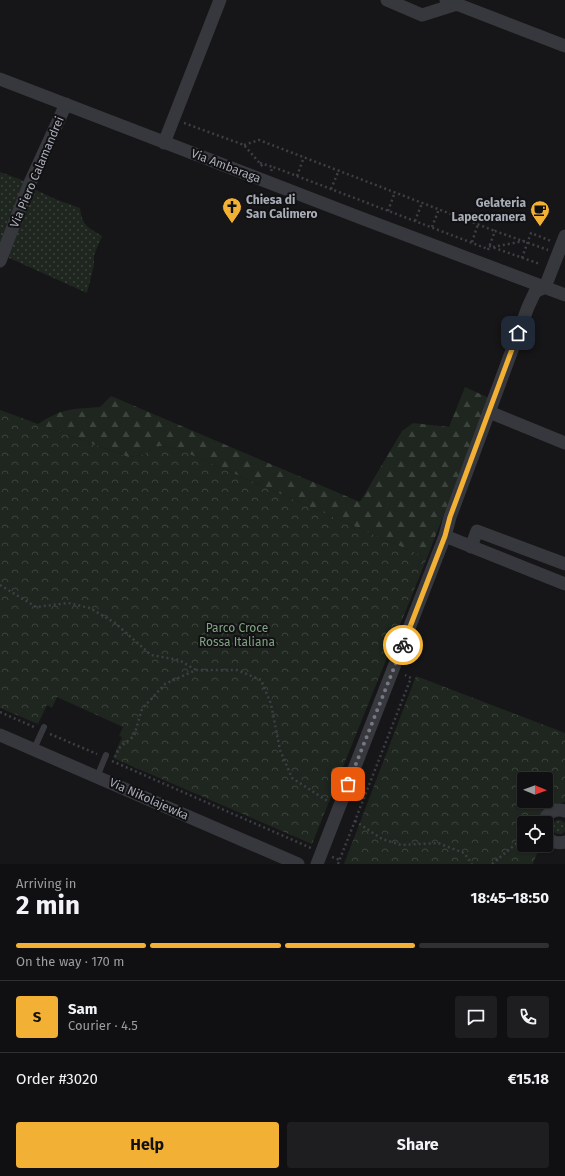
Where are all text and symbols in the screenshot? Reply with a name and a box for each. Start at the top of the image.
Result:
street label: Via Piero Calamandrei [7,114,67,230]
street label: Via Ambaraga [189,146,263,186]
place label: Chiesa di San Calimero [246,193,318,221]
church icon: Chiesa di San Calimero [221,196,243,224]
place label: Gelateria Lapecoranera [452,196,526,224]
cafe icon: Gelateria Lapecoranera [529,199,551,227]
pin [501,316,535,350]
icon: home [507,322,529,344]
park label: Parco Croce Rossa Italiana [199,621,275,649]
courier [383,625,423,665]
icon: bike [392,634,414,656]
pin [331,767,365,801]
north arrow [517,772,553,808]
map controls [517,772,553,852]
icon: bag [337,773,359,795]
street label: Via Nikolajewka [107,775,191,823]
button: locate [517,816,553,852]
text: Arriving in [16,876,76,891]
text: 18:45–18:50 [470,889,549,907]
text: 2 min [16,890,80,921]
text: On the way · 170 m [16,954,124,969]
button: chat [455,996,497,1038]
button: phone [507,996,549,1038]
text: Sam [68,1000,97,1018]
text: S [33,1008,41,1026]
text: Courier · 4.5 [68,1018,138,1033]
text: Order #3020 [16,1070,98,1088]
text: €15.18 [508,1070,549,1088]
button: Help [16,1122,279,1168]
button: Share [287,1122,549,1168]

